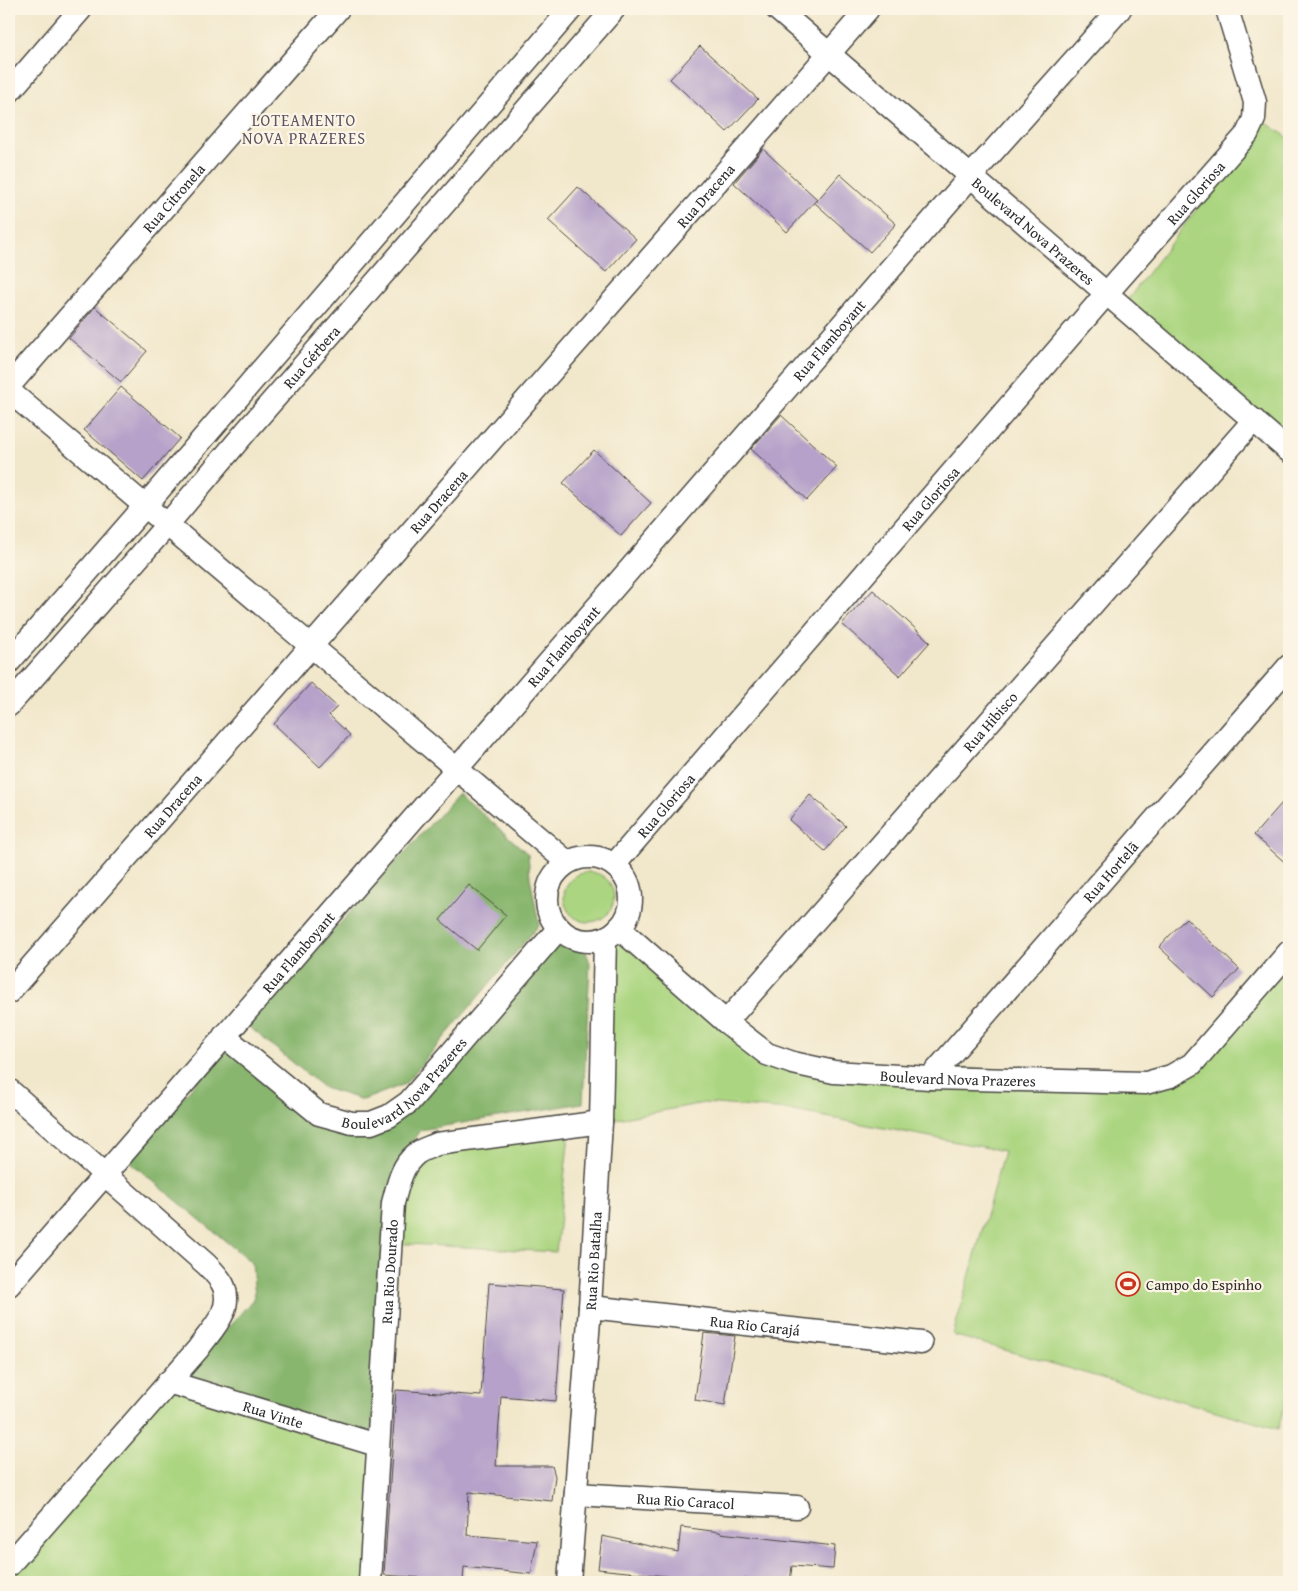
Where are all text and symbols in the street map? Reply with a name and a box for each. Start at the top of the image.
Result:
district label: LOTEAMENTO NOVA PRAZERES [242,108,366,150]
street label: Rua Gloriosa [1161,156,1229,229]
street label: Rua Citronela [137,159,209,237]
street label: Rua Dracena [671,159,739,232]
street label: Boulevard Nova Prazeres [968,172,1099,289]
street label: Rua Flamboyant [787,294,870,385]
street label: Rua Gérbera [278,321,344,393]
street label: Rua Gloriosa [896,462,964,535]
street label: Rua Dracena [404,465,472,538]
street label: Rua Flamboyant [522,600,605,691]
street label: Rua Hibisco [958,686,1022,756]
street label: Rua Gloriosa [632,768,699,842]
street label: Rua Dracena [138,769,206,842]
street label: Rua Hortelã [1078,836,1142,906]
street label: Rua Flamboyant [257,906,340,997]
street label: Boulevard Nova Prazeres [340,1032,471,1134]
street label: Boulevard Nova Prazeres [879,1064,1036,1091]
street label: Rua Rio Batalha [579,1211,606,1311]
street label: Rua Rio Dourado [375,1218,403,1324]
sports icon: Campo do Espinho [1115,1271,1141,1297]
place label: Campo do Espinho [1146,1274,1262,1295]
street label: Rua Rio Carajá [709,1310,801,1340]
street label: Rua Vinte [241,1395,306,1433]
street label: Rua Rio Caracol [636,1487,735,1514]

